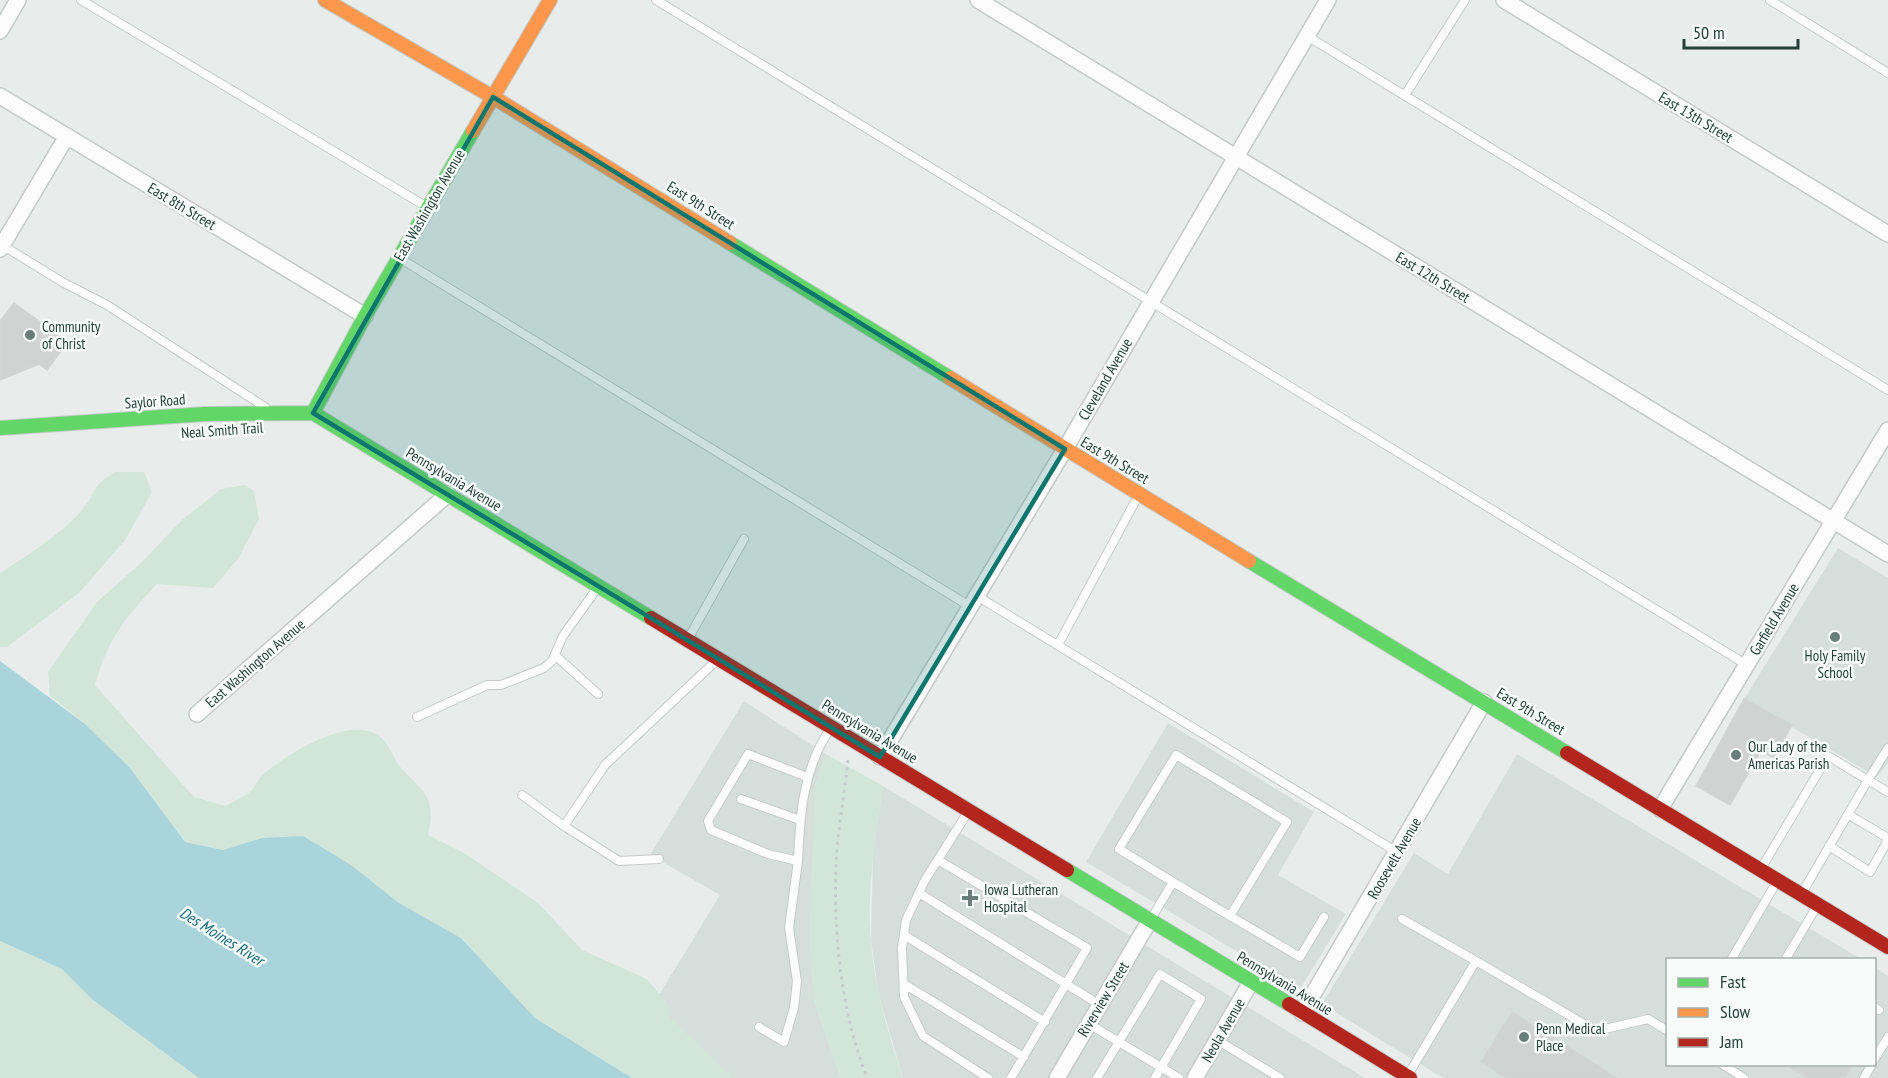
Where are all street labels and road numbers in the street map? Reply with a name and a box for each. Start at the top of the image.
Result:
street label: East 13th Street [1655,87,1737,147]
street label: East Washington Avenue [389,146,469,264]
street label: East 9th Street [664,177,738,233]
street label: East 8th Street [144,178,220,234]
street label: East 12th Street [1392,247,1474,307]
street label: Cleveland Avenue [1074,335,1136,423]
street label: Saylor Road [124,389,186,413]
street label: Neal Smith Trail [180,418,264,442]
street label: East 9th Street [1077,432,1153,488]
street label: Pennsylvania Avenue [403,443,505,515]
street label: Garfield Avenue [1745,579,1803,659]
street label: East Washington Avenue [201,615,309,711]
street label: East 9th Street [1493,683,1569,739]
street label: Pennsylvania Avenue [819,695,921,767]
street label: Roosevelt Avenue [1363,814,1425,902]
street label: Pennsylvania Avenue [1234,947,1336,1019]
street label: Riverview Street [1073,958,1133,1040]
street label: Neola Avenue [1197,995,1249,1065]

